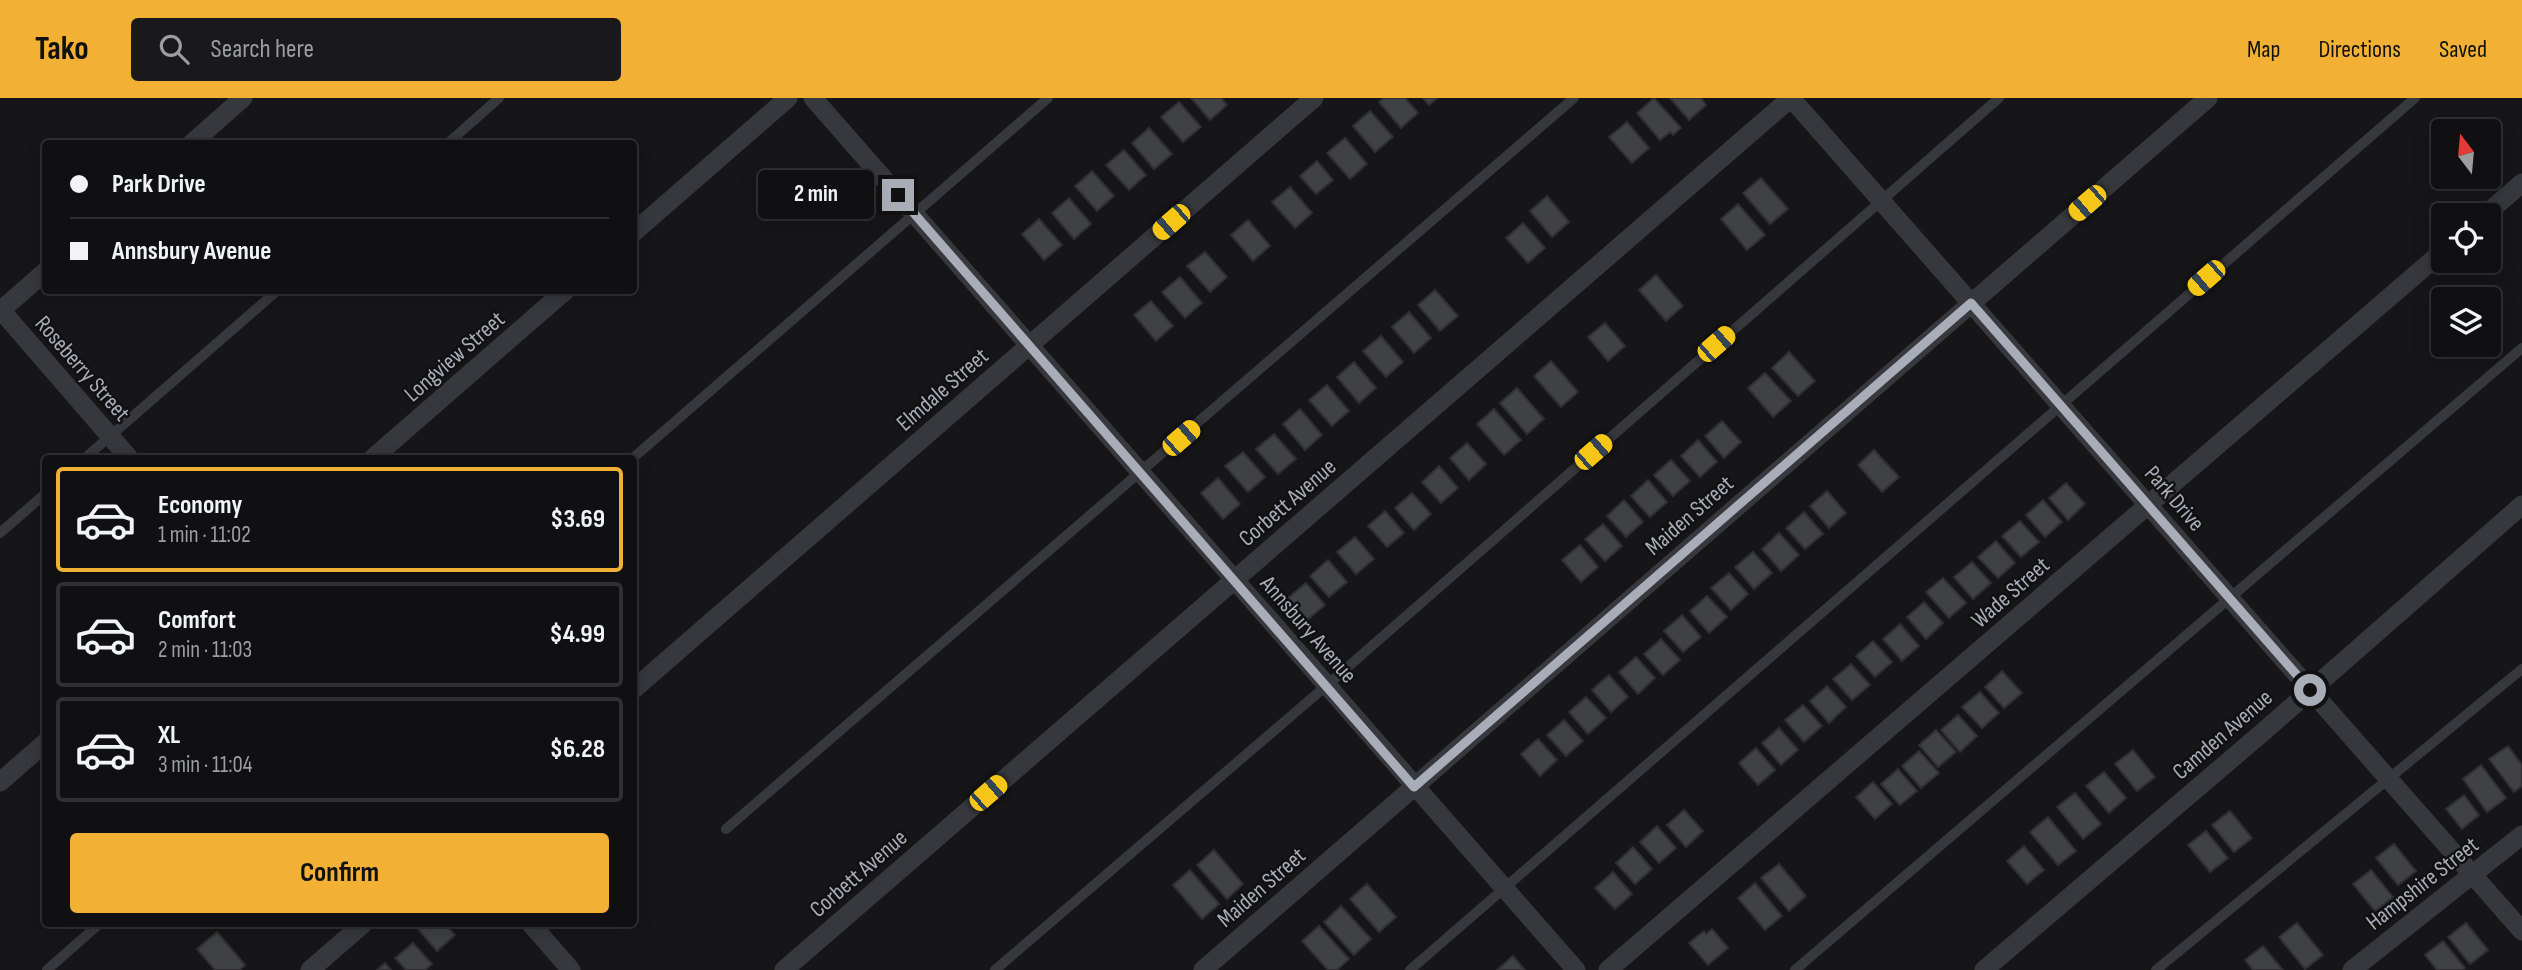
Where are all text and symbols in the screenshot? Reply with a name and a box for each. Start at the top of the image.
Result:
search box [131,18,621,81]
text: Tako [35,29,89,69]
icon: search [155,30,193,68]
text: Search here [211,34,314,65]
text: Map [2247,35,2280,64]
text: Directions [2318,35,2401,64]
text: Saved [2439,35,2487,64]
north arrow [2431,119,2501,189]
map controls [2431,119,2501,357]
text: Park Drive [112,169,206,200]
callout: 2 min [758,170,874,220]
route end [882,179,914,211]
text: 2 min [794,180,838,208]
car [2065,181,2110,225]
car [1149,200,1194,244]
button: locate [2431,203,2501,273]
text: Annsbury Avenue [112,236,271,267]
car [2184,256,2229,300]
button: layers [2431,287,2501,357]
street label: Longview Street [399,306,511,408]
street label: Roseberry Street [29,310,136,427]
car [1694,322,1739,366]
street label: Elmdale Street [891,342,994,437]
car [1159,416,1204,460]
car [1571,430,1616,474]
street label: Corbett Avenue [1233,453,1342,553]
street label: Park Drive [2138,460,2210,537]
street label: Maiden Street [1640,470,1739,562]
icon: car [74,488,137,551]
text: Economy [158,490,242,521]
text: $3.69 [550,504,605,535]
text: 1 min · 11:02 [158,521,251,549]
street label: Wade Street [1966,551,2055,634]
street label: Annsbury Avenue [1253,570,1362,689]
icon: car [74,603,137,666]
text: Comfort [158,605,236,636]
text: $4.99 [549,619,605,650]
text: 2 min · 11:03 [158,636,252,664]
route start [2294,674,2326,706]
street label: Camden Avenue [2167,684,2278,786]
icon: car [74,718,137,781]
text: XL [158,720,180,751]
text: $6.28 [550,734,605,765]
text: 3 min · 11:04 [158,751,252,779]
car [966,771,1011,815]
street label: Corbett Avenue [804,824,913,924]
street label: Hampshire Street [2361,831,2484,936]
button: Confirm [70,833,609,913]
street label: Maiden Street [1212,842,1311,934]

